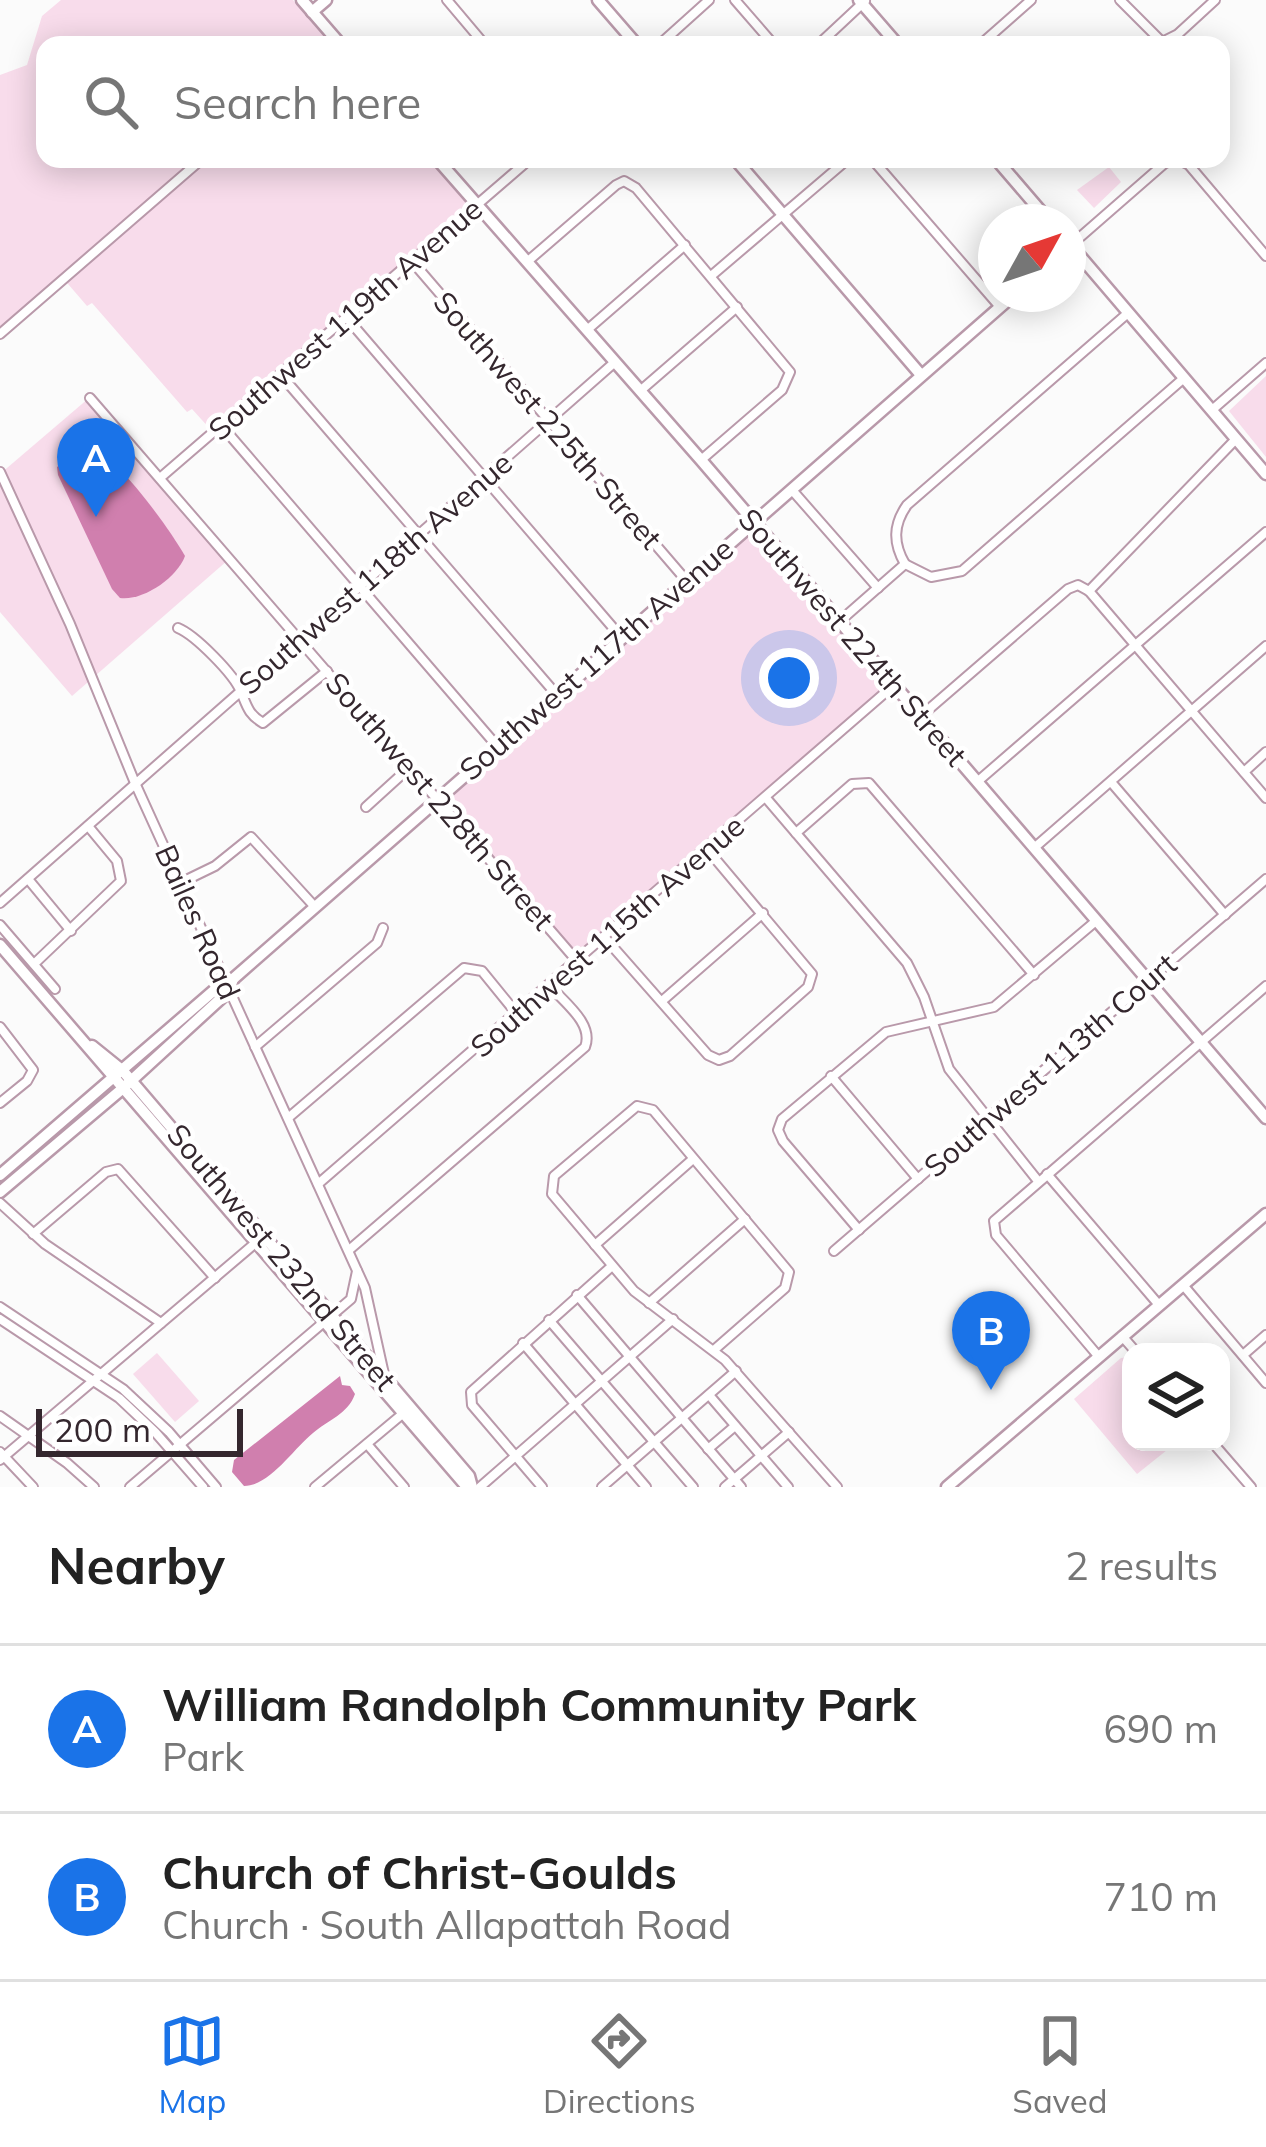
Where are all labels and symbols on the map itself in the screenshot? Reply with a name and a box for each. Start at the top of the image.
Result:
street label: Southwest 119th Avenue [200,190,490,448]
north arrow [978,204,1086,312]
street label: Southwest 225th Street [426,283,670,557]
pin: A [57,418,135,517]
street label: Southwest 118th Avenue [230,444,520,702]
street label: Southwest 224th Street [731,500,975,774]
street label: Southwest 117th Avenue [451,530,741,788]
your location [759,648,819,708]
street label: Southwest 228th Street [318,664,562,938]
street label: Southwest 115th Avenue [462,807,752,1065]
street label: Bailes Road [147,839,249,1005]
street label: Southwest 113th Court [916,945,1184,1185]
street label: Southwest 232nd Street [159,1116,405,1398]
pin: B [952,1291,1030,1390]
scale bar [36,1403,243,1456]

